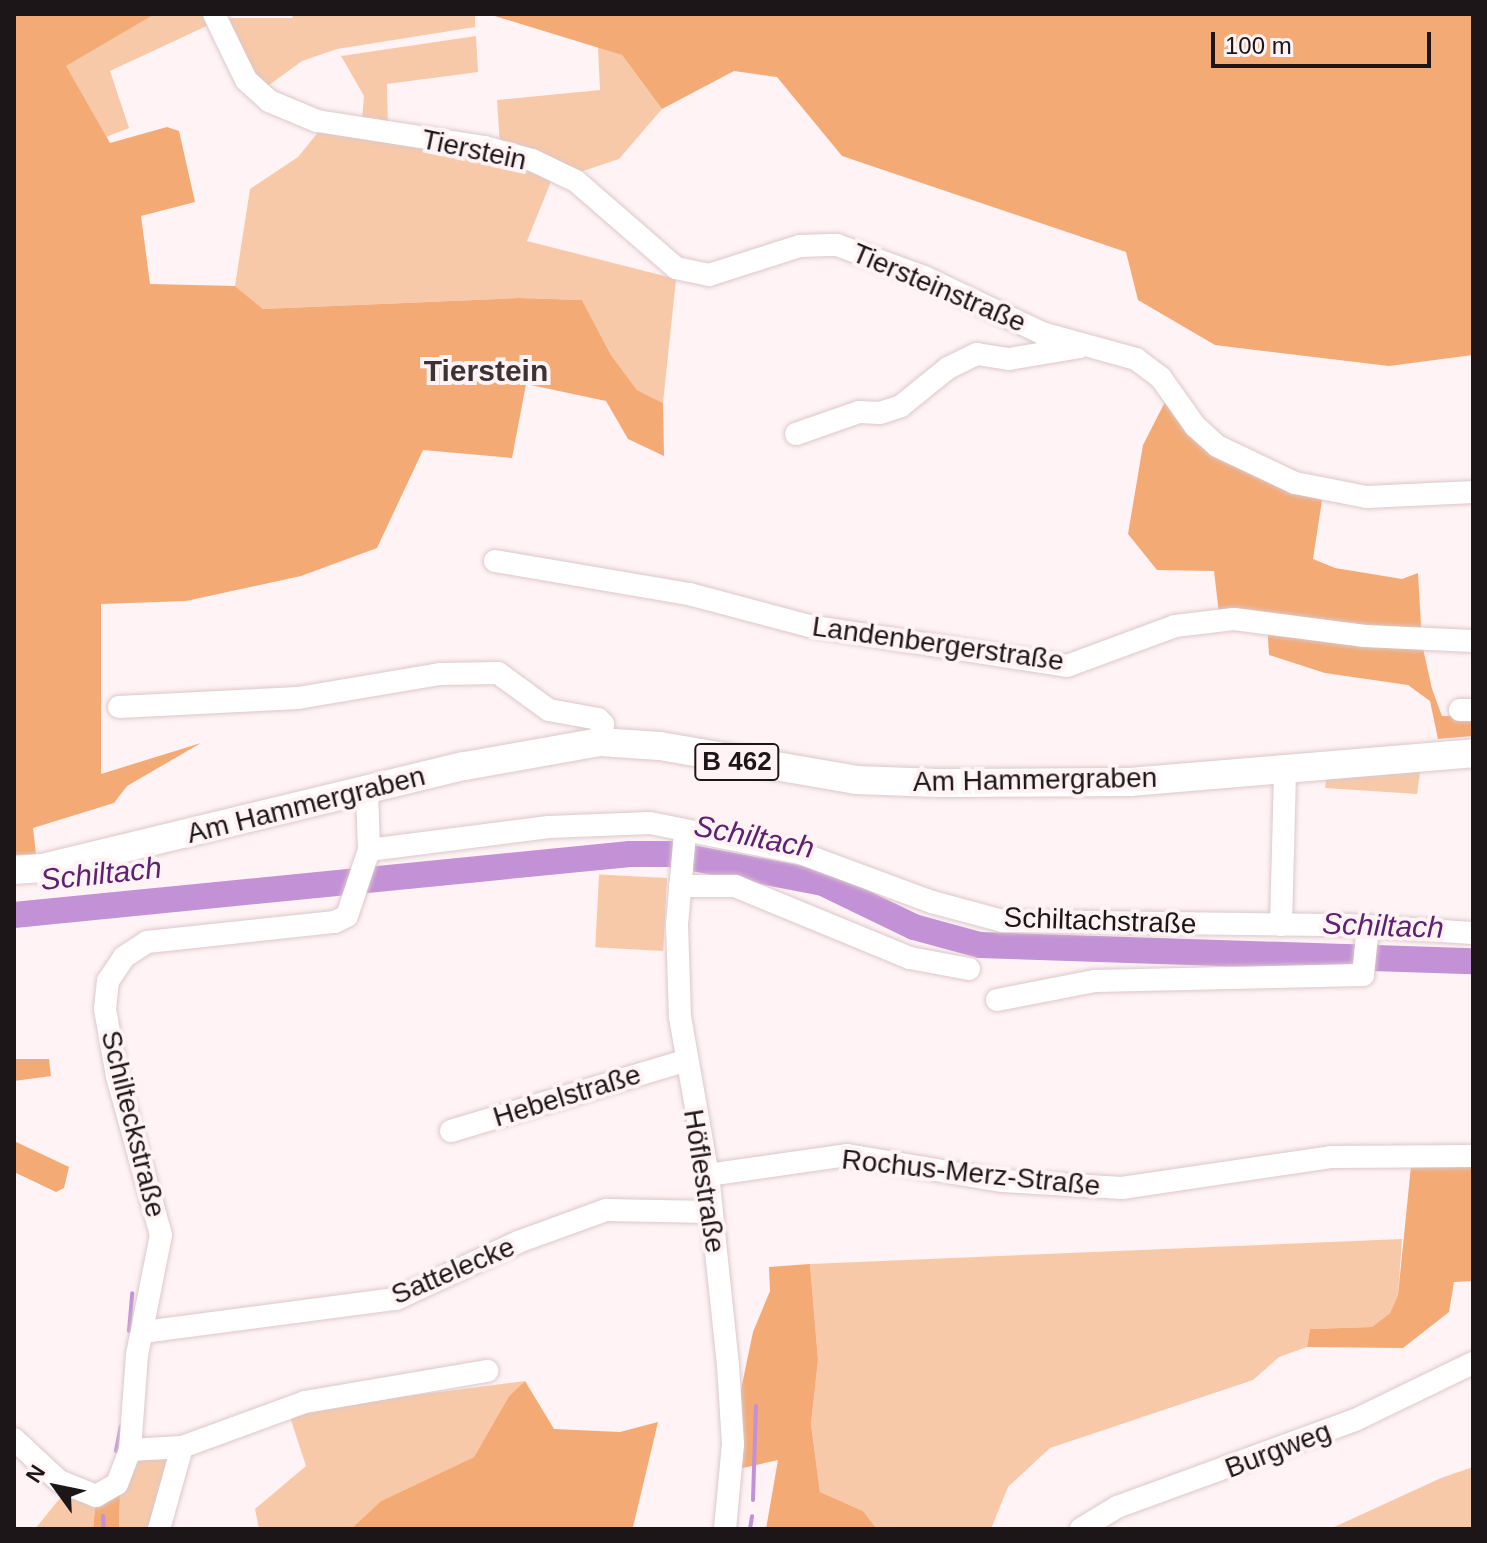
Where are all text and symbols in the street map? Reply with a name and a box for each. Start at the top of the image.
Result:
scale bar [1215,16,1435,66]
text: 100 m [1225,32,1292,59]
street label: Tierstein [419,123,529,177]
street label: Tiersteinstraße [847,236,1031,340]
district label: Tierstein [424,353,548,389]
street label: Landenbergerstraße [810,610,1066,678]
road number: B 462 [693,740,781,784]
street label: Am Hammergraben [183,759,429,851]
street label: Am Hammergraben [913,761,1157,799]
water label: Schiltach [691,808,817,866]
water label: Schiltach [39,850,163,898]
street label: Schiltachstraße [1003,901,1197,941]
water label: Schiltach [1322,906,1444,946]
street label: Schilteckstraße [94,1027,172,1221]
street label: Hebelstraße [489,1058,645,1134]
street label: Höflestraße [676,1107,732,1255]
street label: Rochus-Merz-Straße [840,1143,1102,1203]
street label: Sattelecke [386,1230,520,1312]
street label: Burgweg [1220,1415,1336,1485]
north arrow [16,1447,96,1527]
text: N [21,1460,50,1487]

